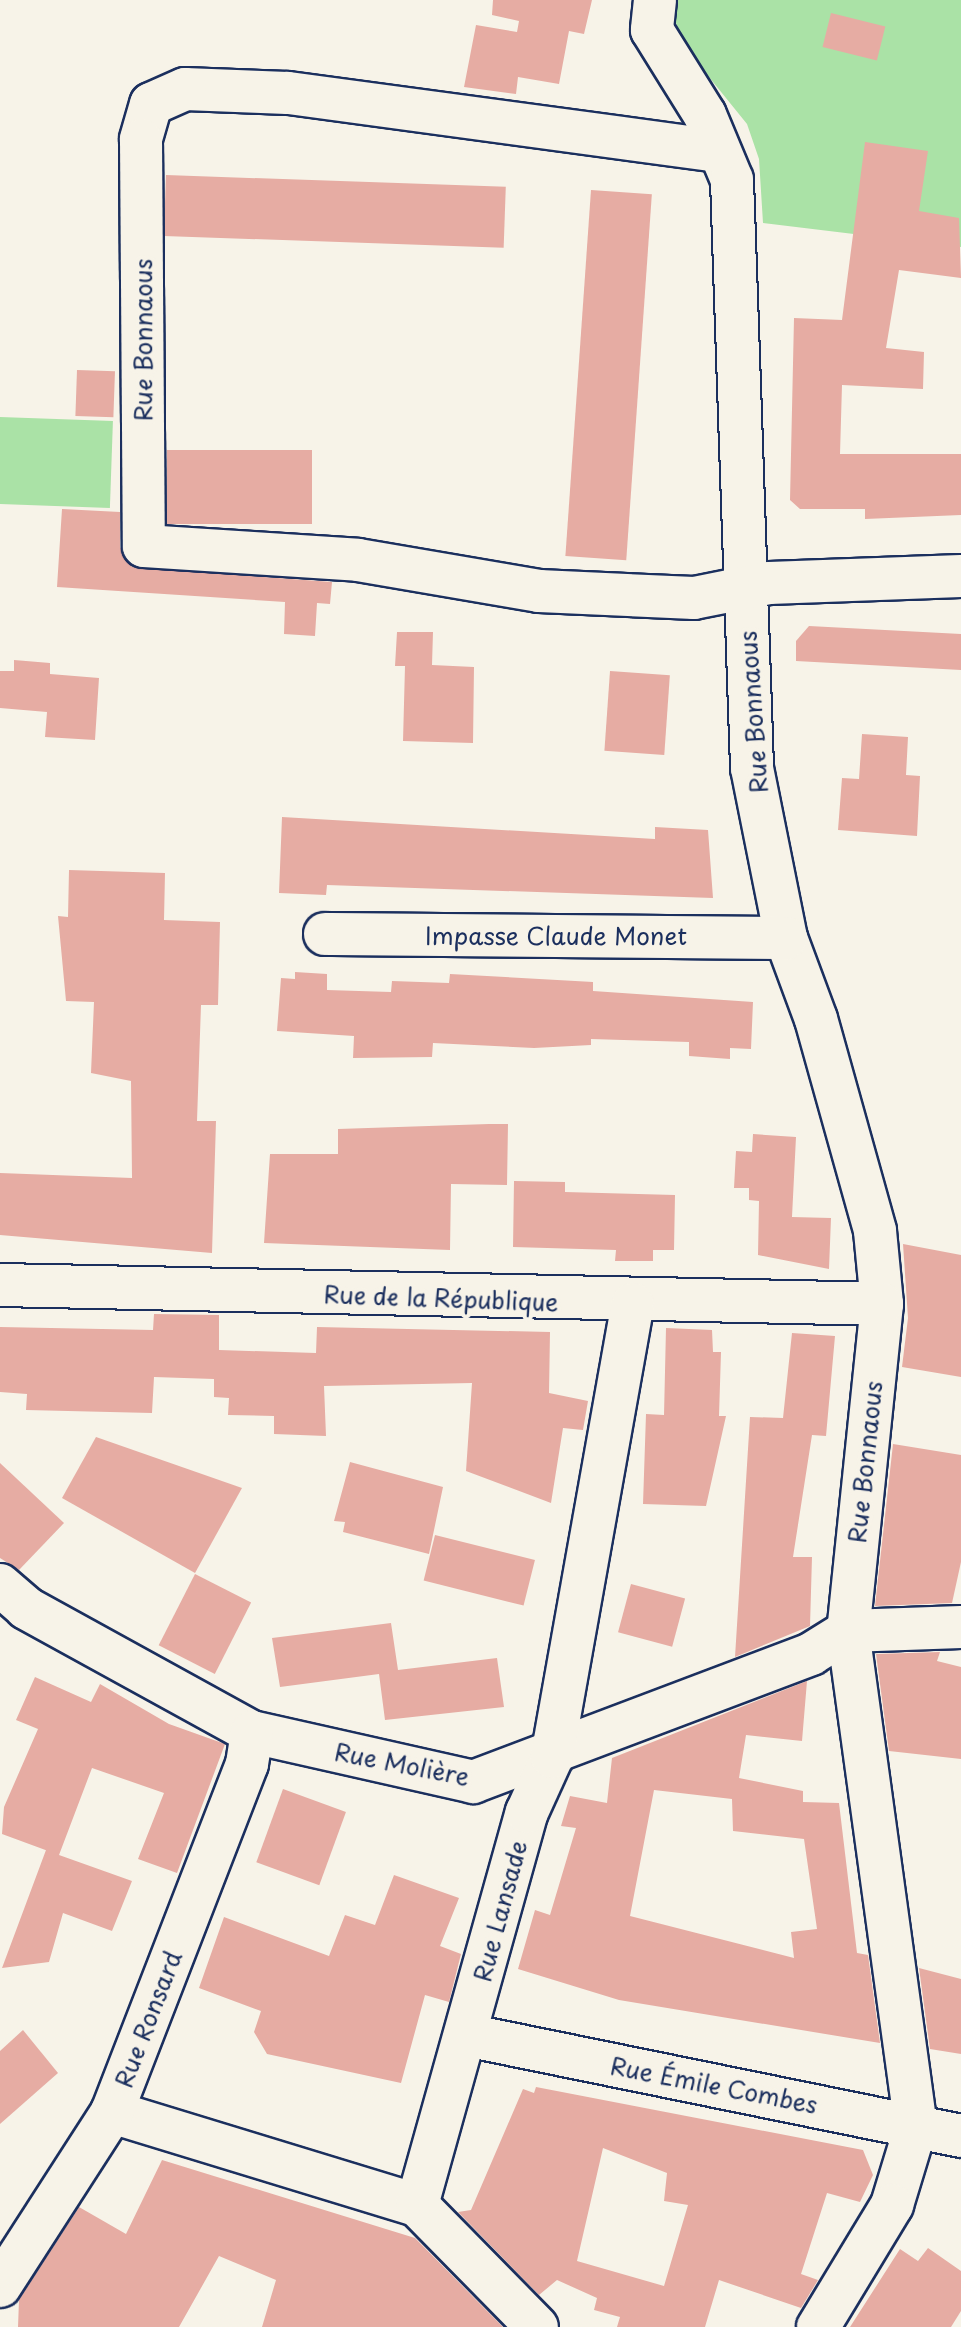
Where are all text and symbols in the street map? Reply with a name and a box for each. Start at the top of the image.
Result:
street label: Rue Bonnaous [129,257,157,423]
street label: Rue Bonnaous [733,628,773,796]
street label: Impasse Claude Monet [425,922,687,950]
street label: Rue de la République [320,1279,562,1317]
street label: Rue Bonnaous [842,1378,888,1546]
street label: Rue Molière [331,1737,473,1791]
street label: Rue Lansade [467,1836,533,1986]
street label: Rue Ronsard [108,1945,188,2093]
street label: Rue Émile Combes [606,2050,822,2120]

